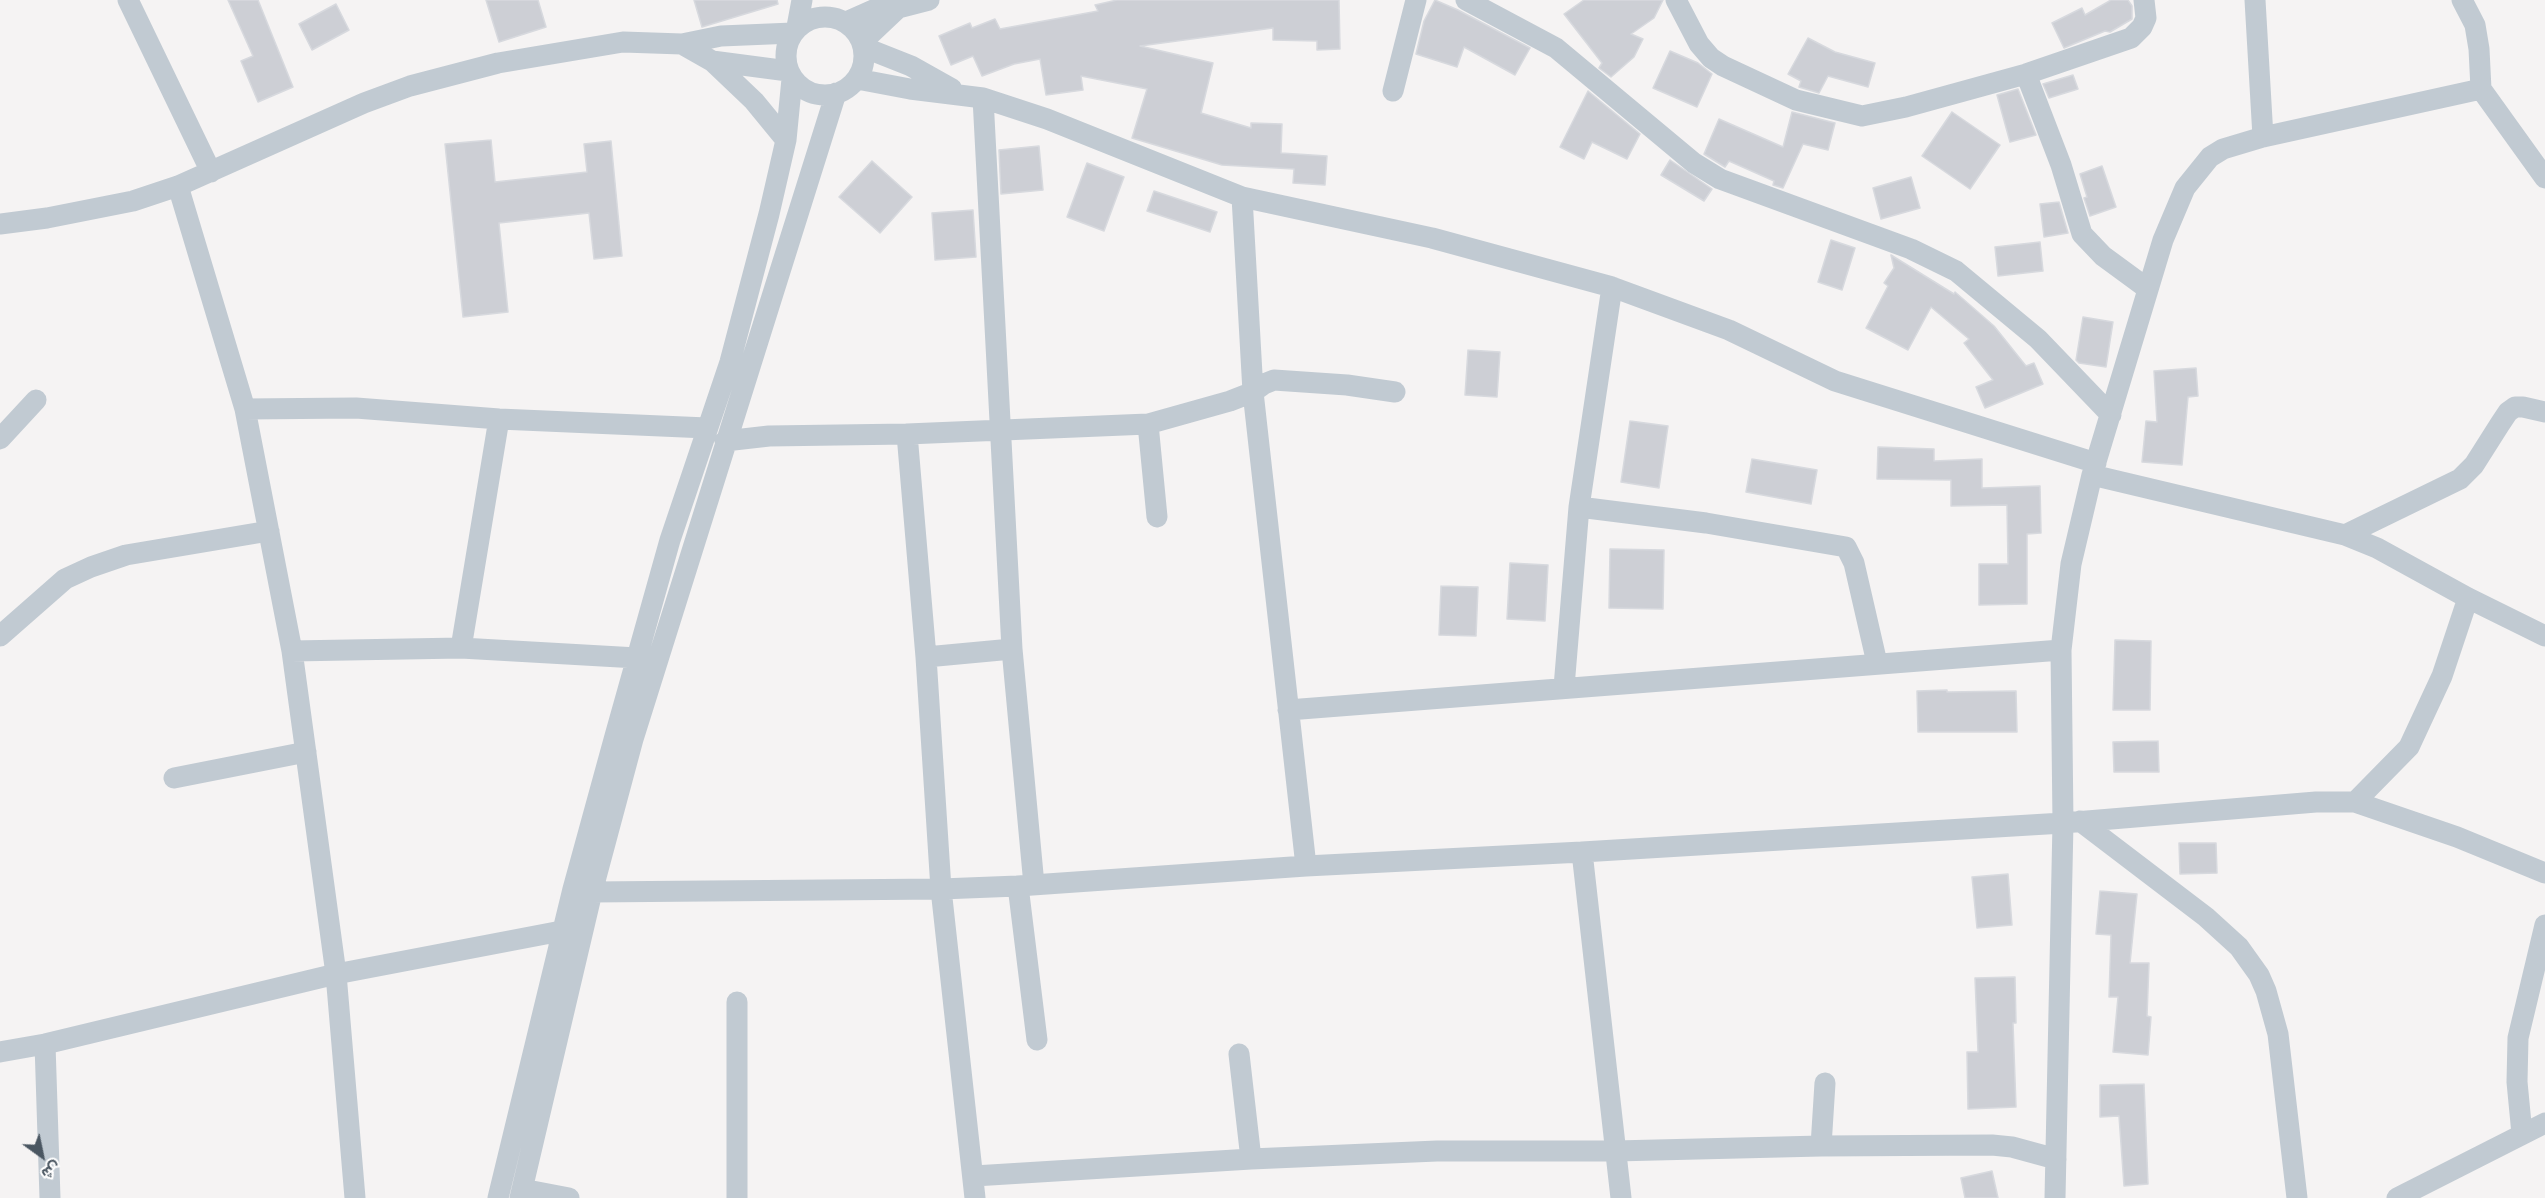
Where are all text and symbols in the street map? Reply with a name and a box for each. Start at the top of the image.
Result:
north arrow [12,1126,72,1186]
text: ش [39,1158,65,1185]

